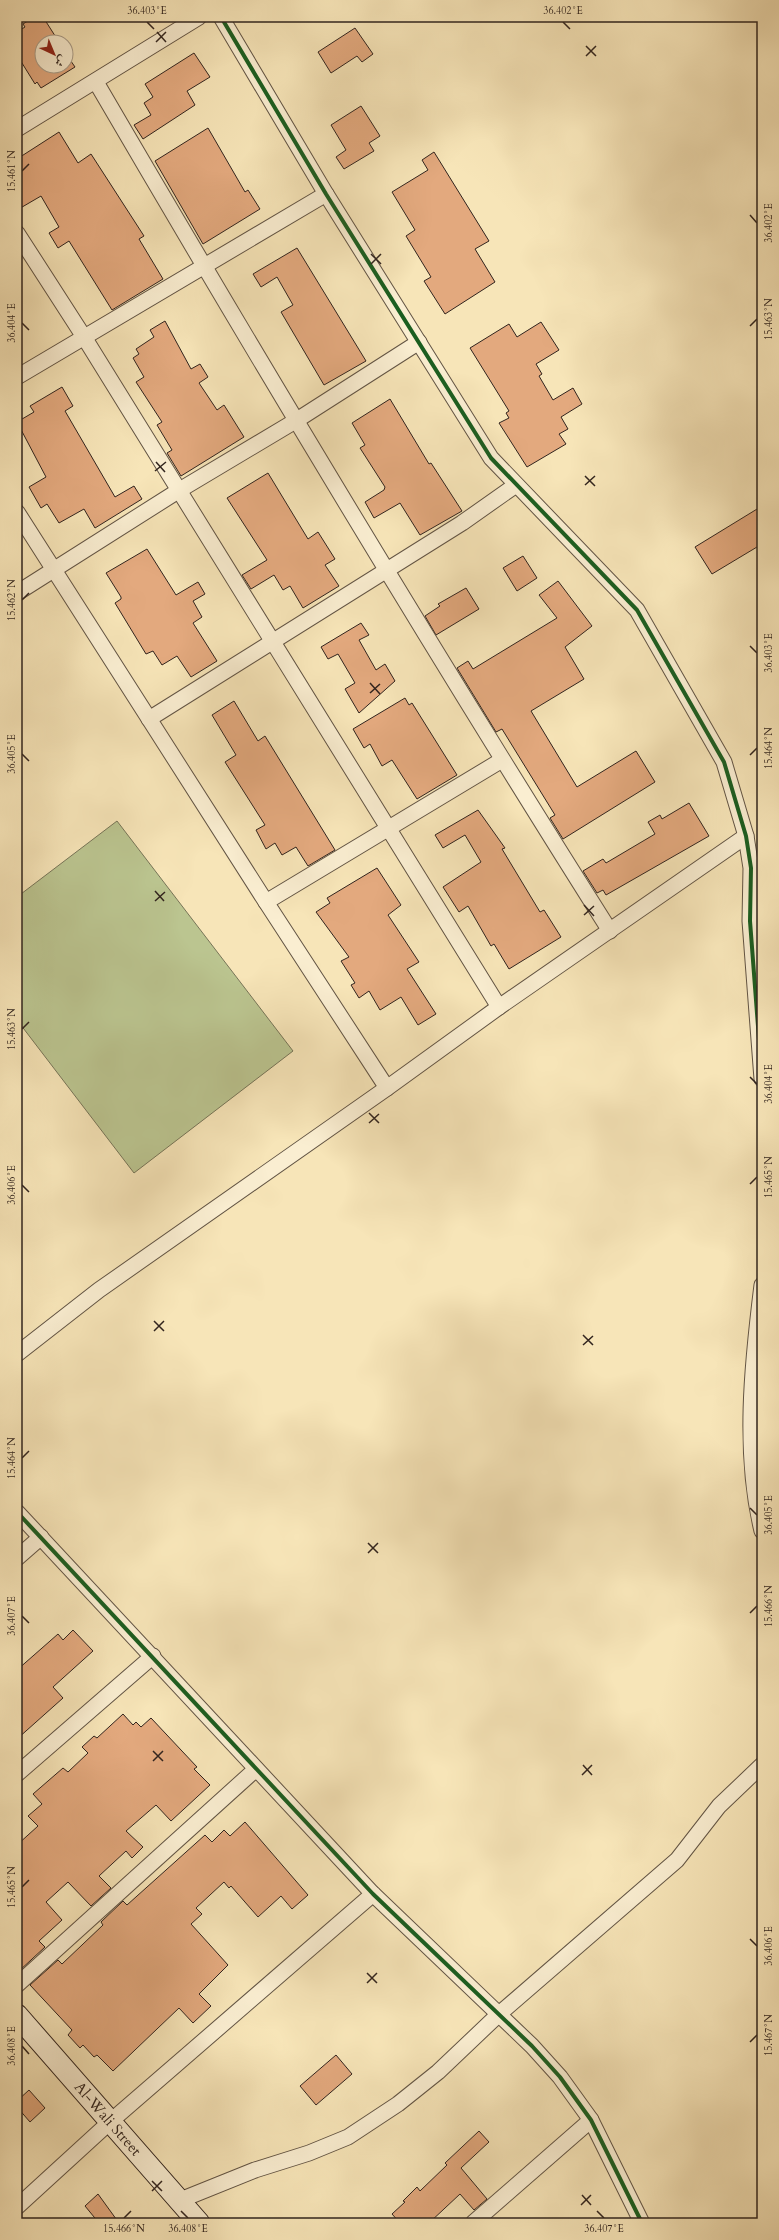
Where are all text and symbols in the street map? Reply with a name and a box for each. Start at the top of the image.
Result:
text: 36.403°E [127,4,167,18]
text: 36.402°E [543,4,583,18]
north arrow [34,34,74,74]
text: ش [51,52,70,70]
text: 15.461°N [5,150,19,192]
text: 36.402°E [762,203,776,243]
text: 15.463°N [762,298,776,340]
text: 36.404°E [5,303,19,343]
text: 15.462°N [5,579,19,621]
text: 36.403°E [762,633,776,673]
text: 15.464°N [762,727,776,769]
text: 36.405°E [5,734,19,774]
text: 15.463°N [5,1008,19,1050]
text: 36.404°E [762,1064,776,1104]
text: 15.465°N [762,1156,776,1198]
text: 36.406°E [5,1165,19,1205]
text: 15.464°N [5,1437,19,1479]
text: 36.405°E [762,1495,776,1535]
text: 15.466°N [762,1585,776,1627]
text: 36.407°E [5,1596,19,1636]
text: 15.465°N [5,1866,19,1908]
text: 36.406°E [762,1926,776,1966]
text: 15.467°N [762,2014,776,2056]
text: 36.408°E [5,2026,19,2066]
street label: Al-Wali Street [70,2077,146,2160]
text: 15.466°N [103,2222,145,2236]
text: 36.408°E [168,2222,208,2236]
text: 36.407°E [584,2222,624,2236]

